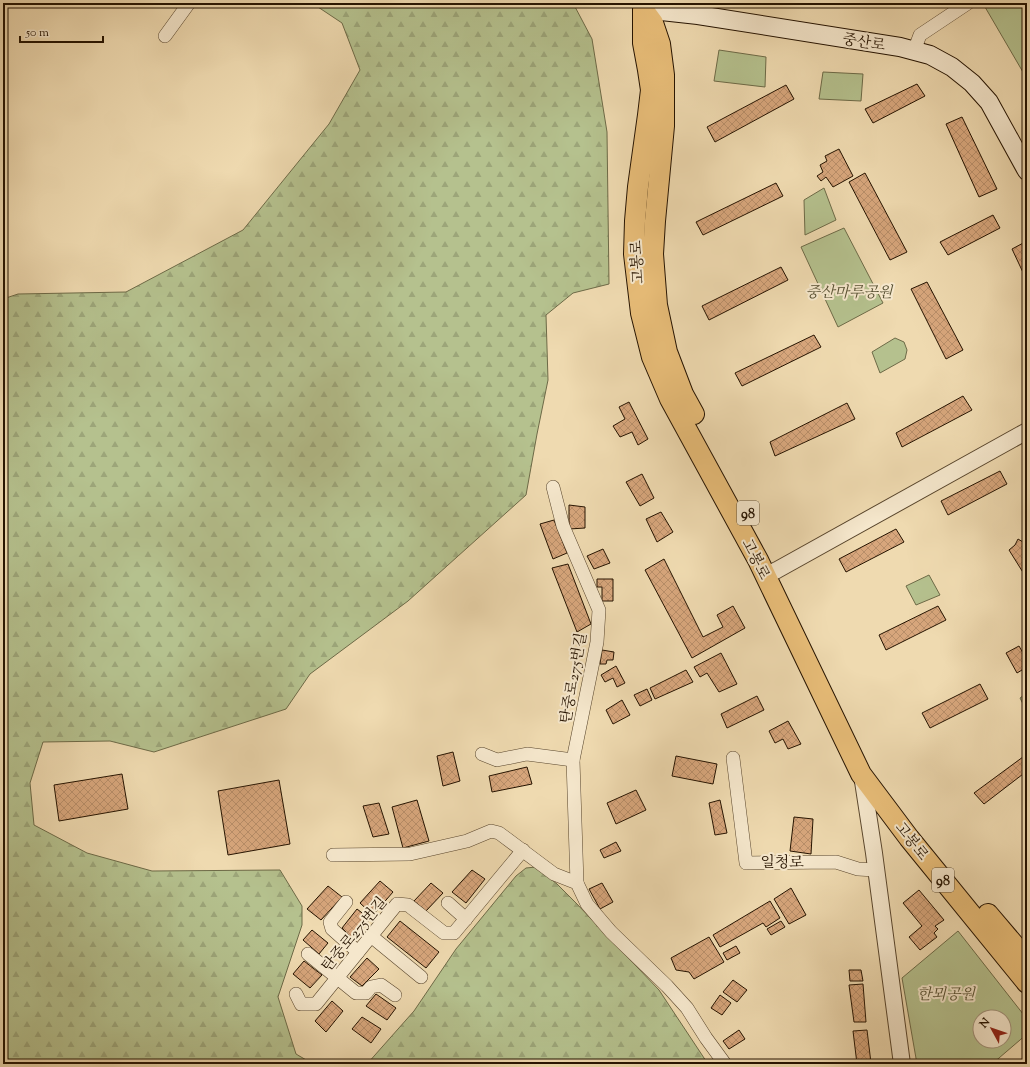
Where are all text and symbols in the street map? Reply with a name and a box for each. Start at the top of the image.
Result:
scale bar [20,18,103,44]
text: 50 m [25,24,49,42]
street label: 중산로 [841,30,887,57]
street label: 고봉로 [627,239,650,284]
park label: 중산마루공원 [806,283,894,304]
road number: 98 [737,501,759,525]
street label: 고봉로 [735,536,774,584]
street label: 탄중로275번길 [556,631,593,725]
street label: 고봉로 [889,818,933,866]
street label: 일청로 [760,853,804,874]
road number: 98 [932,868,954,892]
street label: 탄중로275번길 [317,893,393,977]
park label: 한뫼공원 [917,985,976,1006]
north arrow [972,1009,1012,1049]
text: N [976,1015,994,1032]

